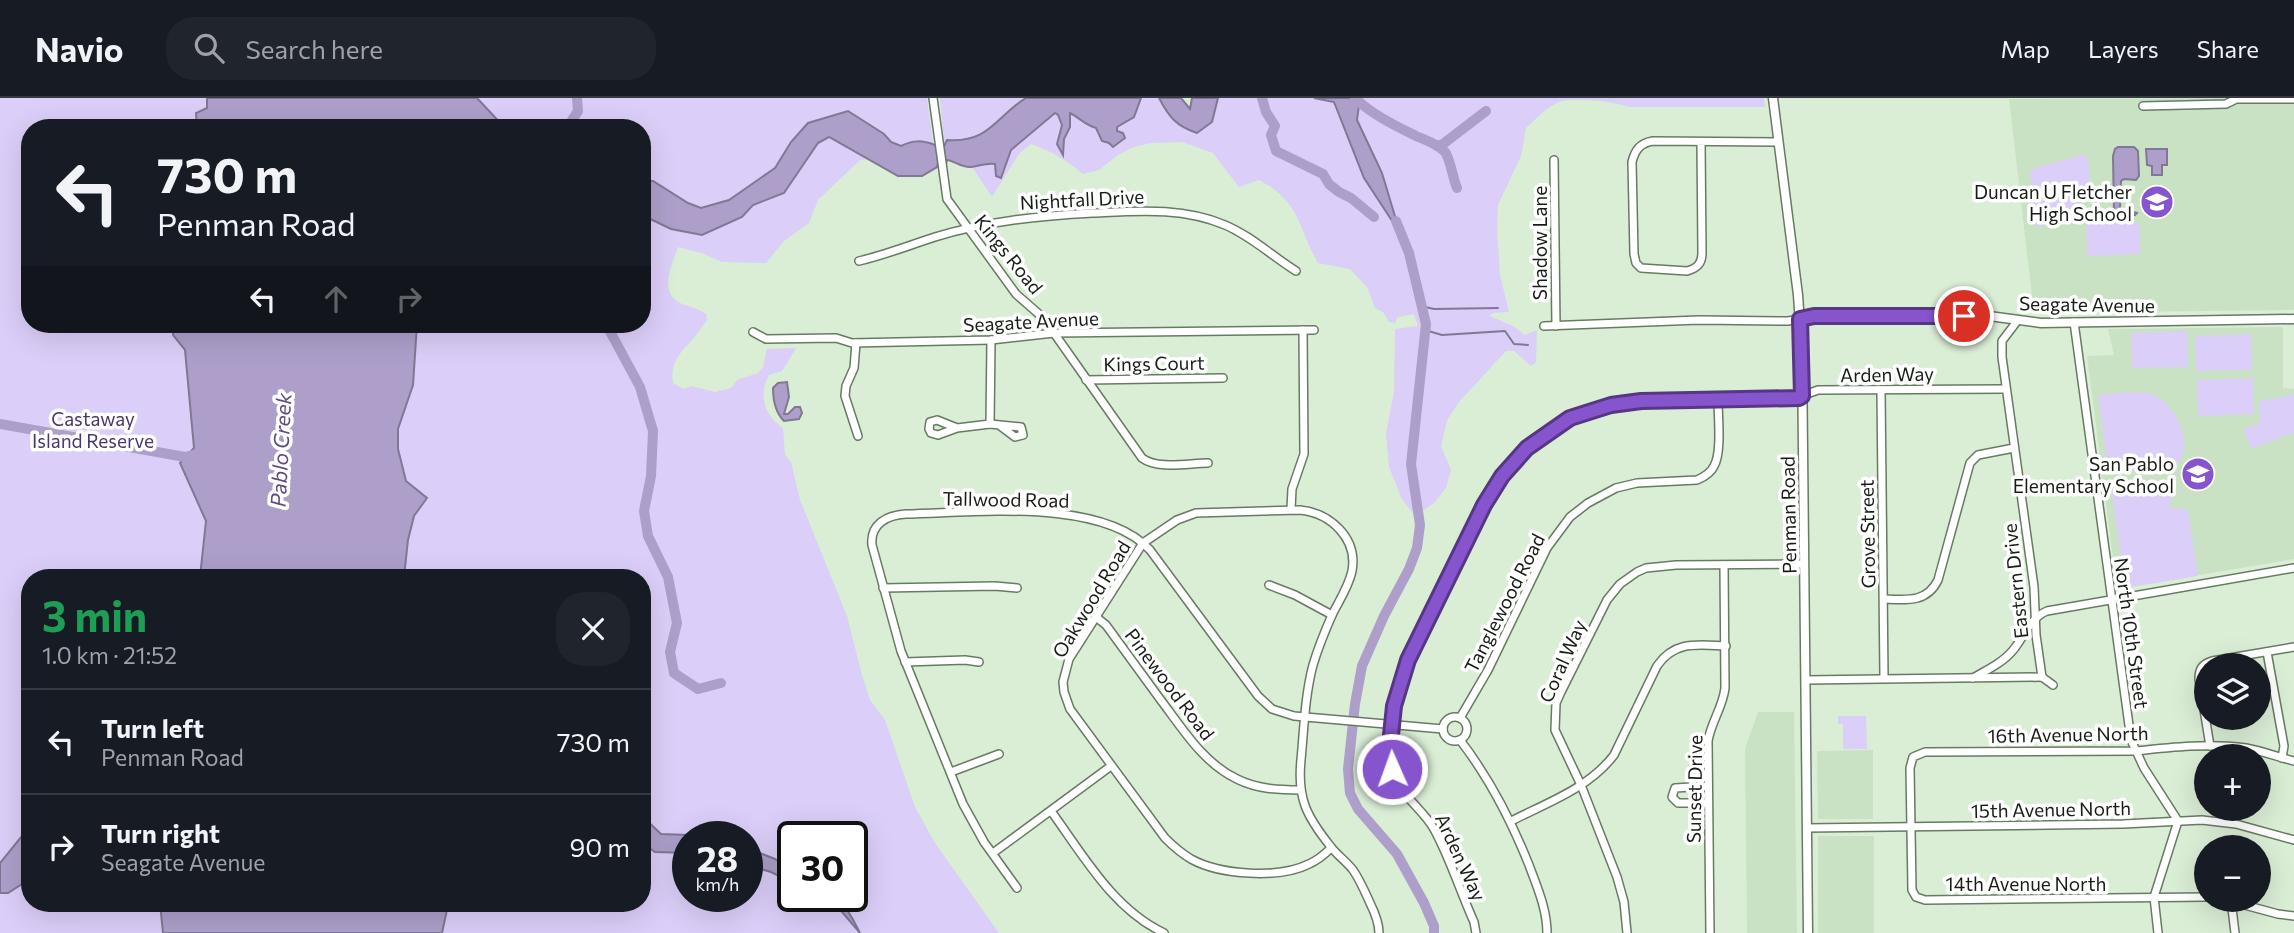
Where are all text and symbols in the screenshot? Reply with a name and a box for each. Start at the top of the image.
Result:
search box [166,17,656,80]
text: Navio [35,28,124,69]
icon: search [190,29,228,67]
text: Search here [246,33,383,64]
text: Map [2001,34,2050,63]
text: Layers [2088,34,2159,63]
text: Share [2197,34,2259,63]
text: 730 m [157,143,297,203]
icon: left [42,147,133,238]
place label: Duncan U Fletcher High School [1974,180,2132,225]
school or university icon: Duncan U Fletcher High School [2138,183,2176,221]
street label: Nightfall Drive [1019,184,1145,214]
street label: Shadow Lane [1528,186,1551,300]
text: Penman Road [157,203,356,243]
street label: Kings Road [970,210,1048,298]
icon: left [244,280,282,318]
icon: ahead [317,280,355,318]
icon: right [390,280,428,318]
pin [1934,286,1994,346]
street label: Seagate Avenue [2019,291,2155,317]
icon: arrive [1945,297,1983,335]
street label: Seagate Avenue [963,306,1099,336]
street label: Kings Court [1103,351,1205,375]
street label: Arden Way [1840,362,1934,386]
water label: Pablo Creek [265,392,296,508]
park label: Castaway Island Reserve [32,407,154,452]
place label: San Pablo Elementary School [2013,452,2174,497]
school or university icon: San Pablo Elementary School [2179,455,2217,493]
street label: Penman Road [1775,456,1801,574]
street label: Grove Street [1855,479,1879,589]
street label: Tallwood Road [942,486,1070,512]
street label: Eastern Drive [1998,522,2032,640]
street label: Tanglewood Road [1459,530,1549,676]
street label: Oakwood Road [1047,536,1135,662]
street label: North 10th Street [2110,556,2154,710]
text: 3 min [42,589,147,641]
button: close [556,592,630,666]
street label: Coral Way [1534,616,1590,706]
street label: Pinewood Road [1120,624,1220,744]
text: 1.0 km · 21:52 [42,641,177,669]
map controls [2194,653,2271,912]
button: layers [2194,653,2271,730]
text: Turn left [101,712,204,743]
street label: 16th Avenue North [1987,721,2149,747]
icon: left [42,723,80,761]
text: 730 m [557,726,630,757]
position arrow [1355,732,1429,806]
street label: Sunset Drive [1682,735,1706,843]
text: Penman Road [101,743,244,771]
button: + [2194,744,2271,821]
street label: 15th Avenue North [1971,796,2131,822]
street label: Arden Way [1431,810,1491,905]
text: Turn right [101,817,220,848]
speed limit sign: 30 [777,821,868,912]
icon: right [42,828,80,866]
text: 90 m [570,831,630,862]
button: − [2194,835,2271,912]
text: 28 [697,836,738,879]
text: Seagate Avenue [101,848,265,876]
street label: 14th Avenue North [1946,872,2106,895]
text: km/h [696,873,739,895]

